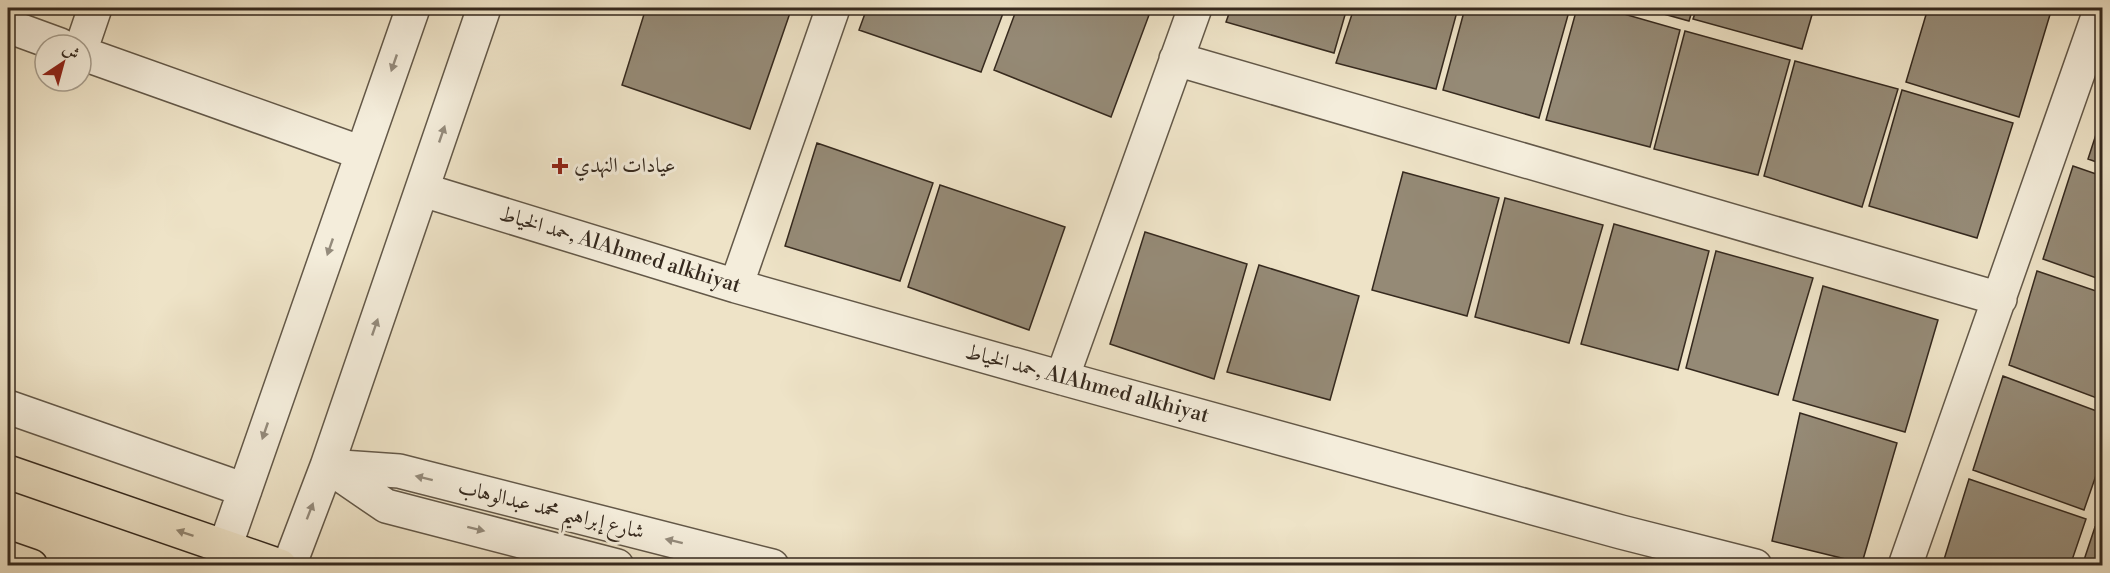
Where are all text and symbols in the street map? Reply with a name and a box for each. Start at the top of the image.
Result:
north arrow [33,33,93,93]
text: ش [59,39,84,64]
one-way arrow [389,54,398,72]
one-way arrow [437,125,447,143]
place label: عيادات النهدي [574,153,676,181]
marker: عيادات النهدي [551,157,569,175]
street label: حمد الخياط, AlAhmed alkhiyat [496,201,745,299]
one-way arrow [324,238,334,256]
one-way arrow [371,318,381,336]
street label: حمد الخياط, AlAhmed alkhiyat [962,339,1212,429]
one-way arrow [260,422,270,440]
one-way arrow [415,472,433,482]
street label: شارع إبراهيم محمد عبدالوهاب [453,474,647,553]
one-way arrow [306,502,316,520]
one-way arrow [467,525,485,534]
one-way arrow [176,527,194,537]
one-way arrow [665,536,683,545]

